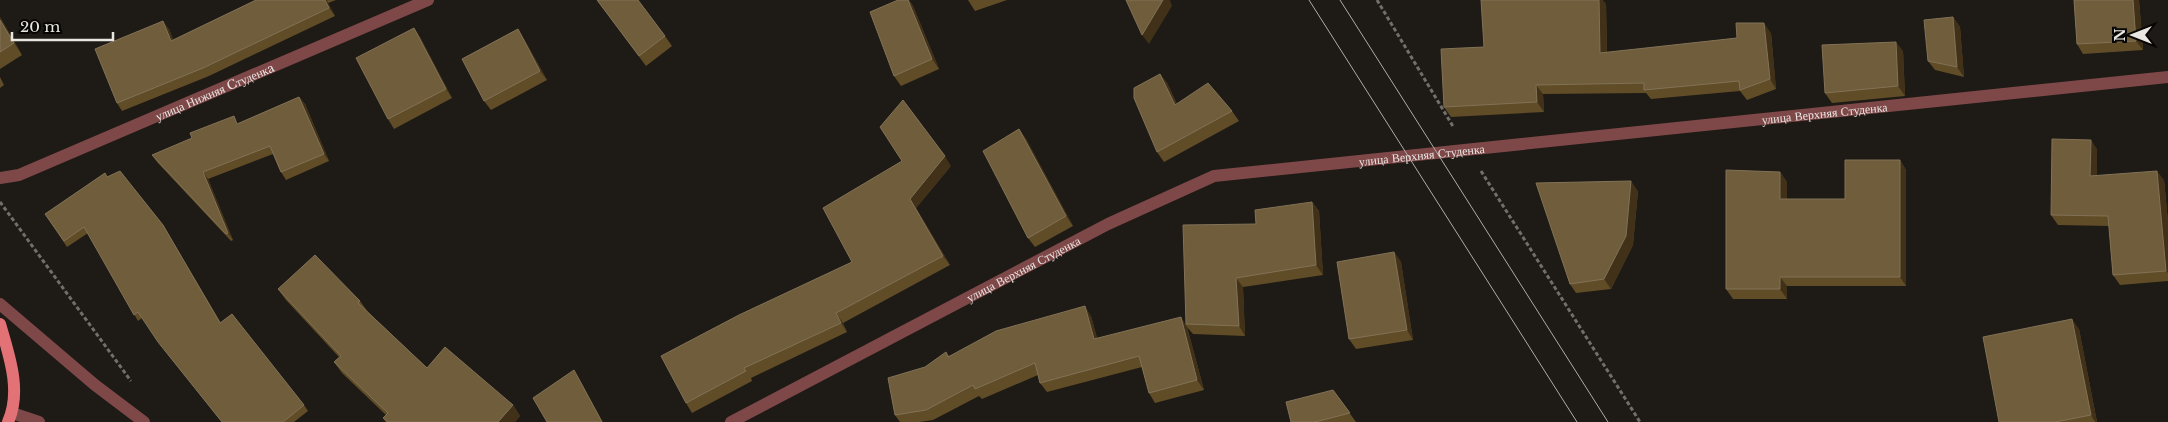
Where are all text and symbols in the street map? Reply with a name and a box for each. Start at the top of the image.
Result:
scale bar [12,10,114,42]
north arrow [2108,10,2158,60]
text: 20 m [20,17,60,36]
text: N [2111,28,2129,42]
street label: улица Нижняя Cтуденкa [153,59,277,123]
street label: улица Верхняя Студенка [1761,99,1889,127]
street label: улица Верхняя Студенка [1358,140,1486,168]
street label: улица Верхняя Студенка [964,232,1083,305]

